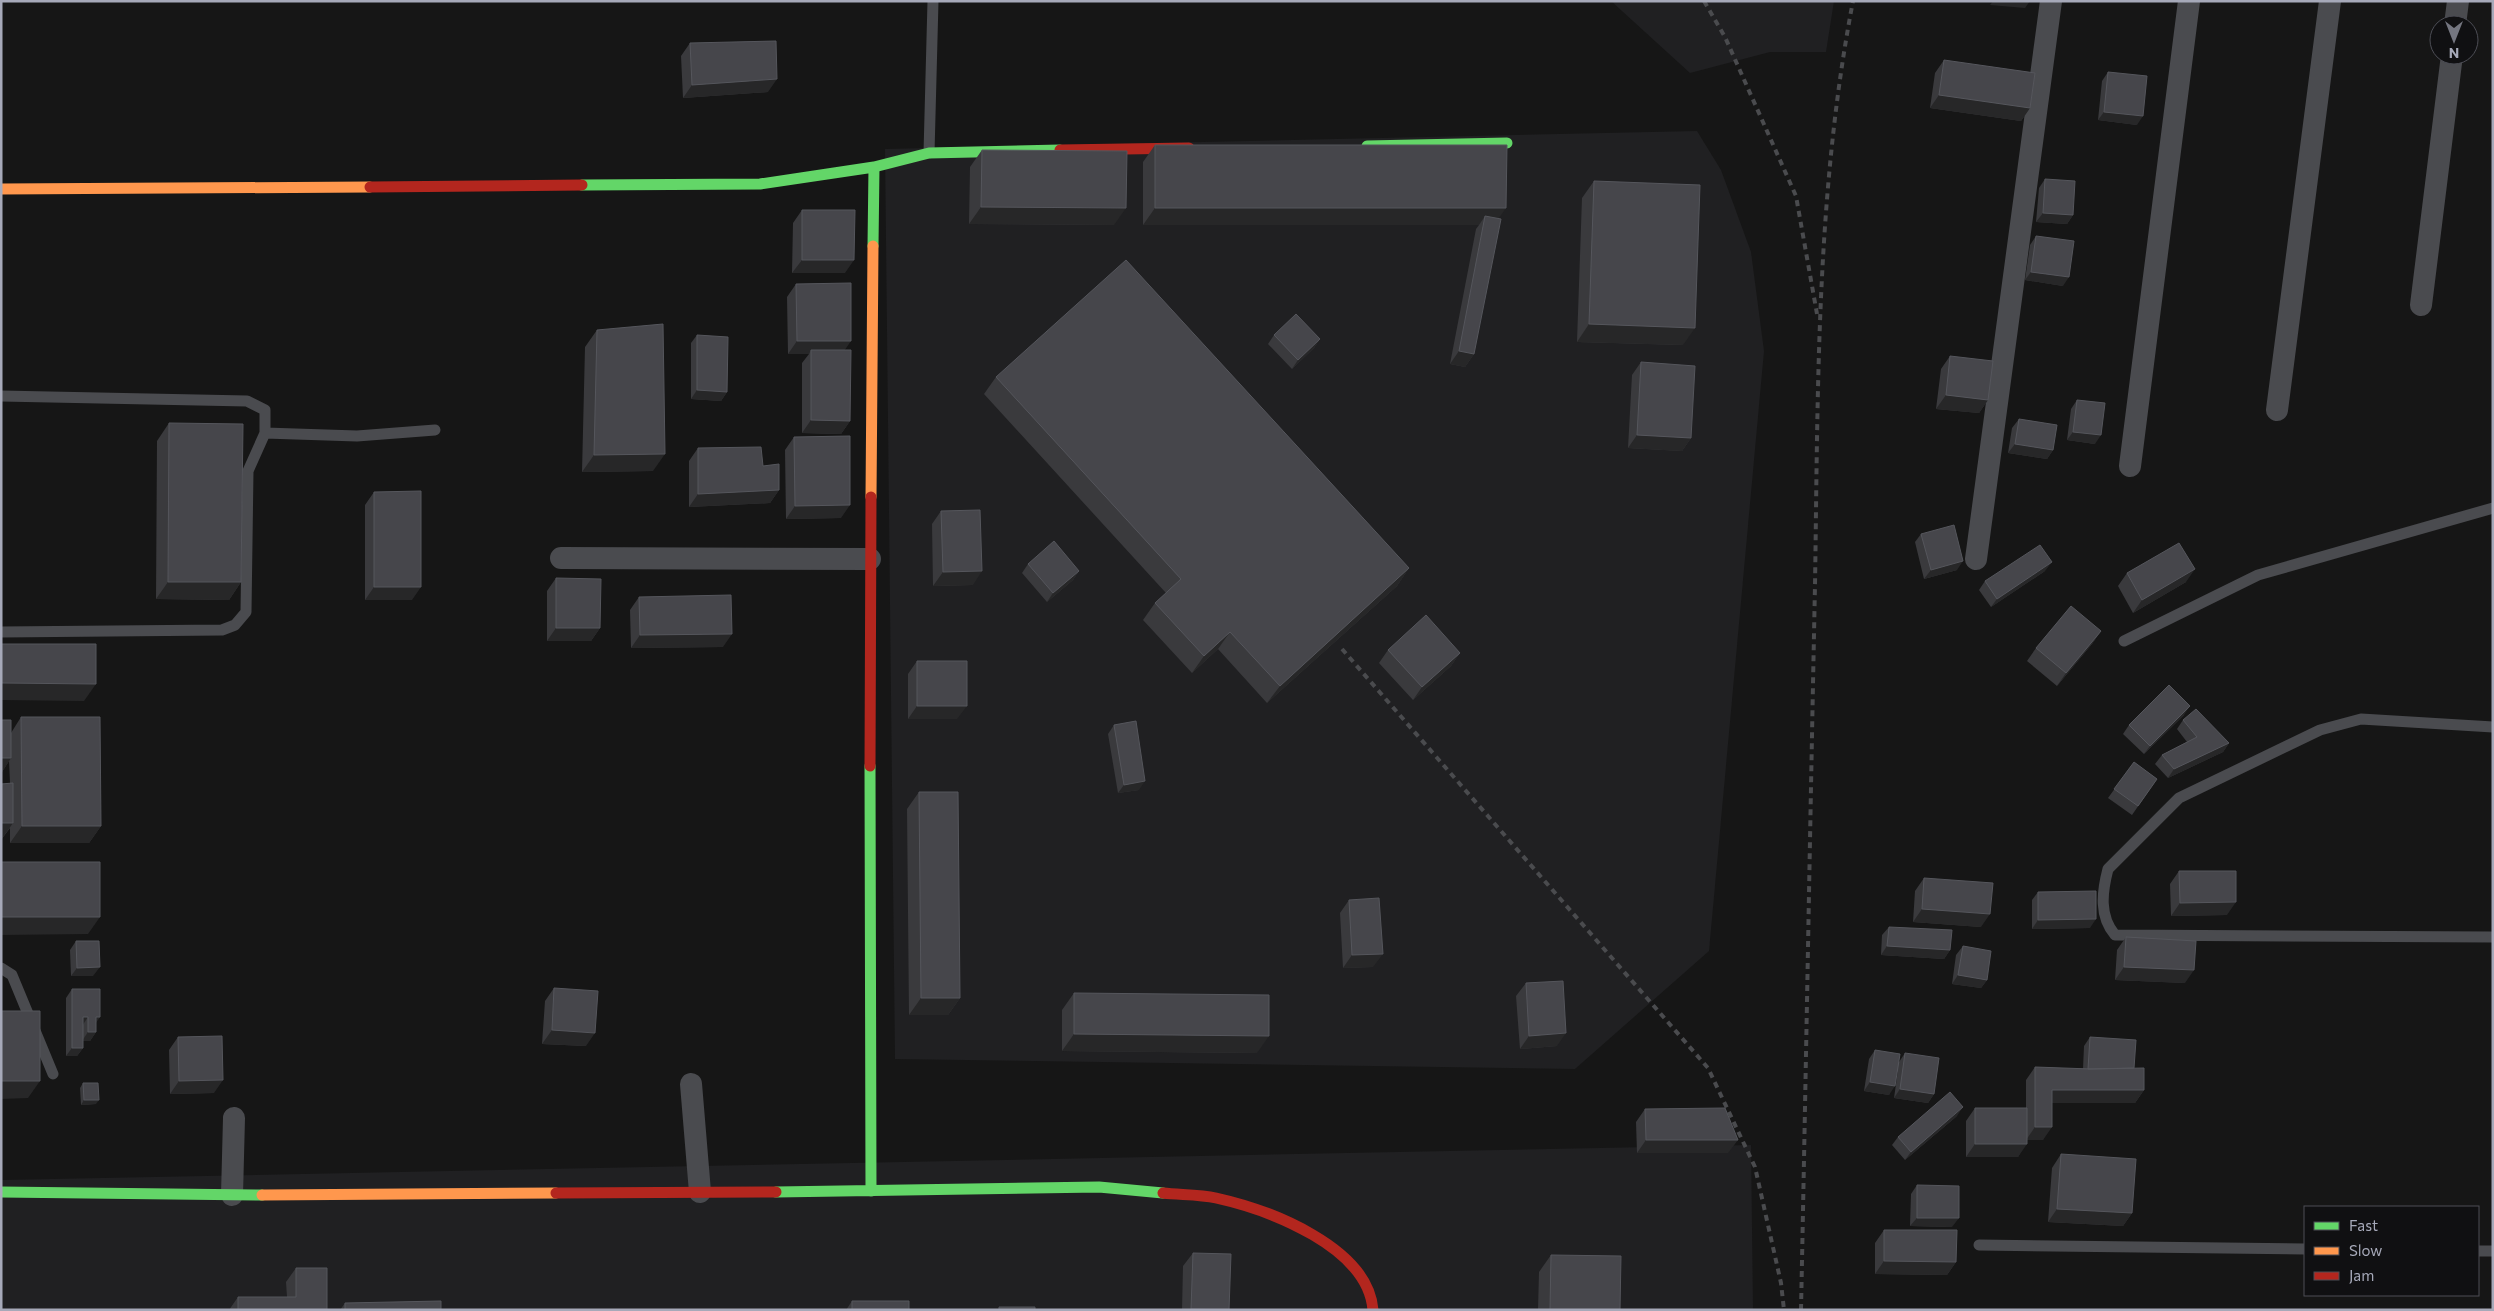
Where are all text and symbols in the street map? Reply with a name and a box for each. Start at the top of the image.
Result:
north arrow [2429,15,2479,65]
text: N [2449,45,2459,62]
legend [2304,1206,2479,1296]
text: Fast [2349,1216,2378,1234]
text: Slow [2349,1241,2382,1259]
text: Jam [2349,1266,2374,1284]

